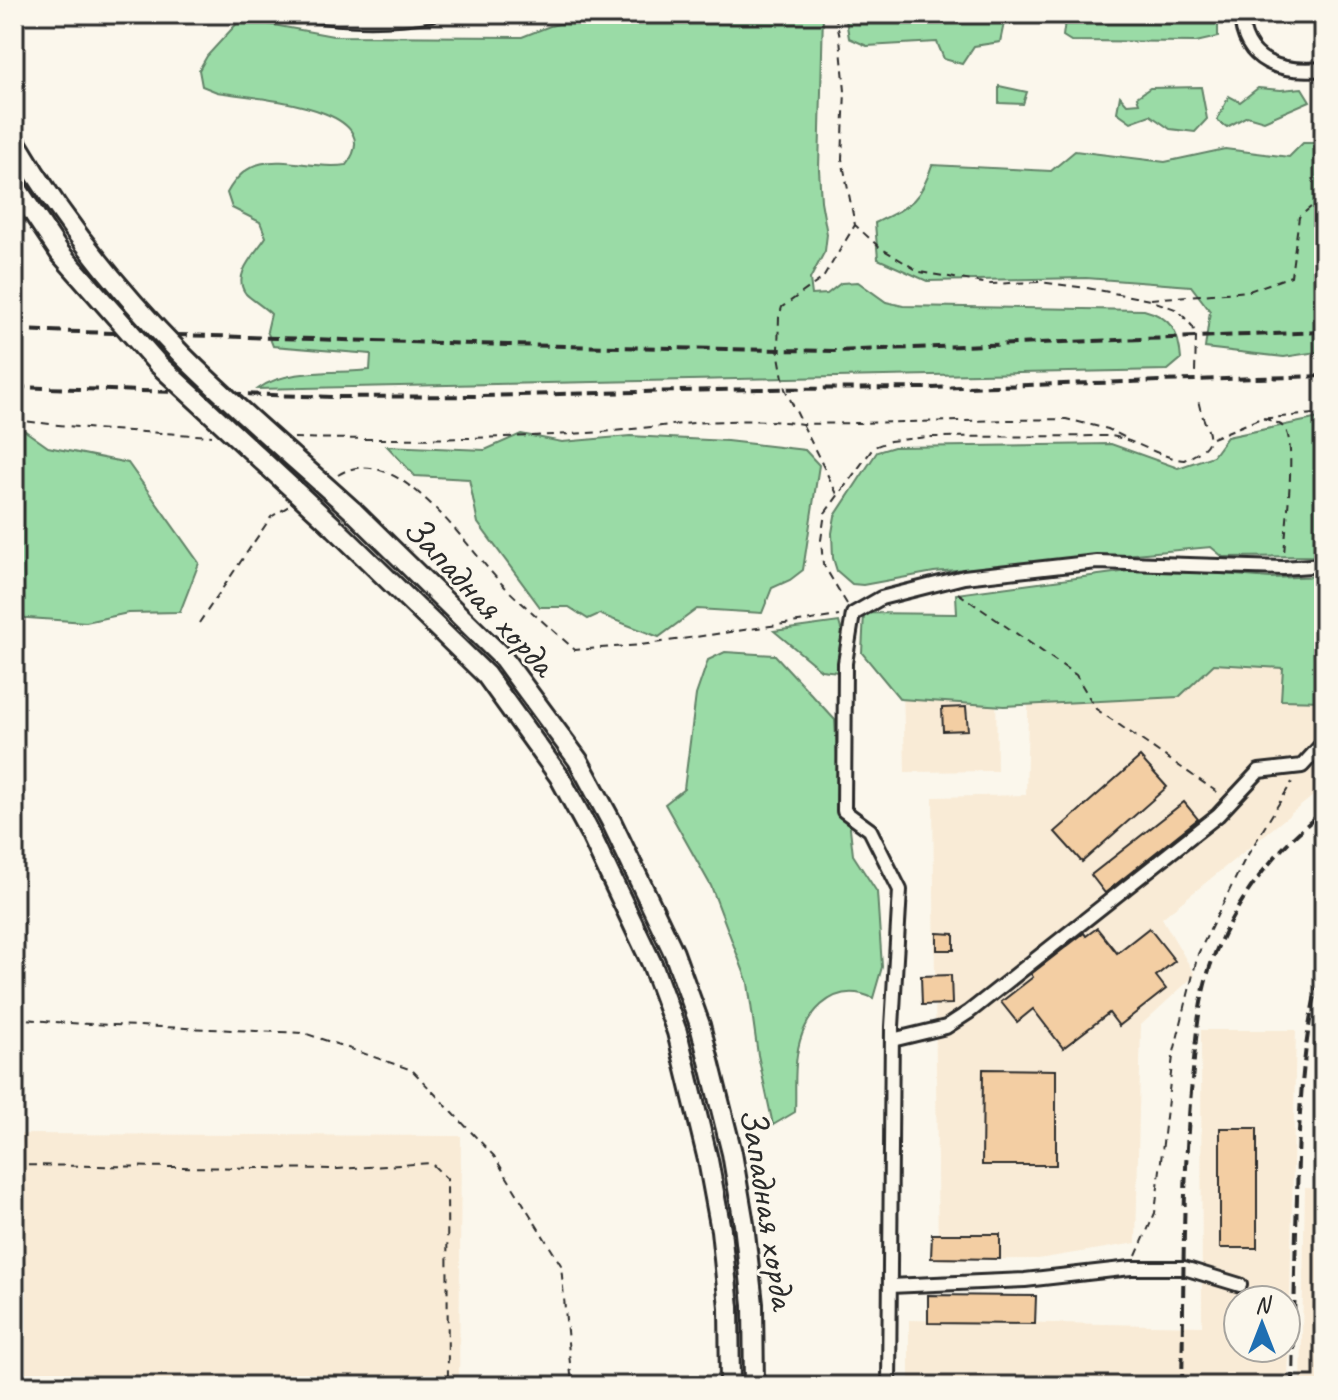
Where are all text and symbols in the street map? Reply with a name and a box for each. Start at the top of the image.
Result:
street label: Западная хорда [393,505,568,688]
street label: Западная хорда [729,1104,808,1315]
north arrow [1222,1284,1302,1364]
text: N [1255,1291,1272,1319]

